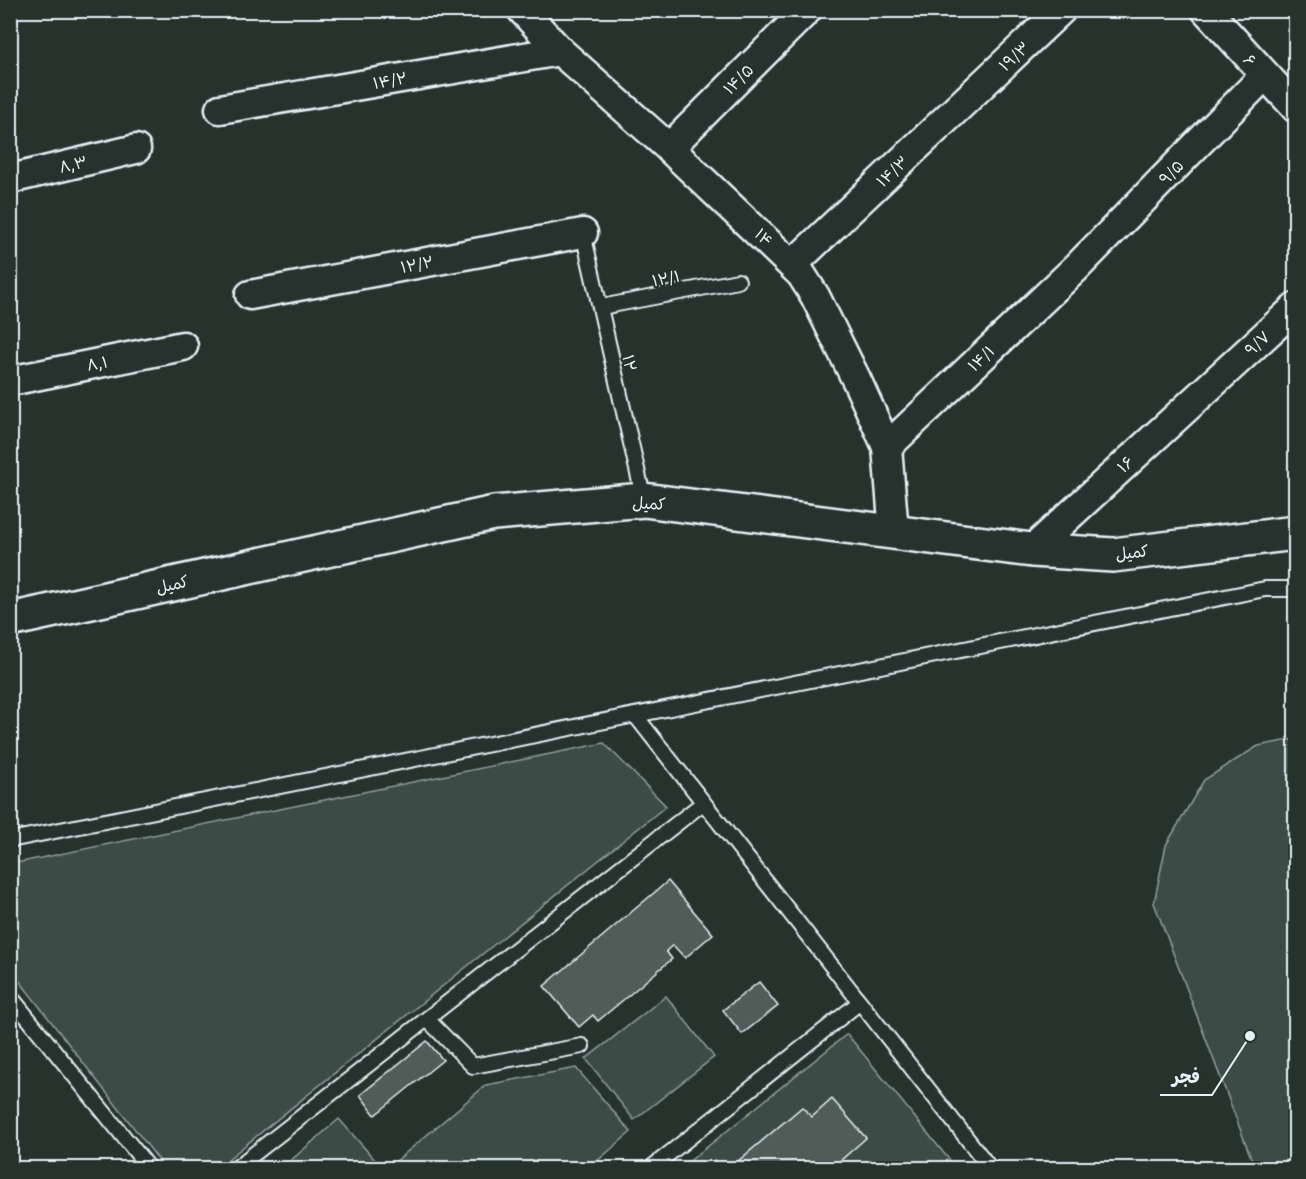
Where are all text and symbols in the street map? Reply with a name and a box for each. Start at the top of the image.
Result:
street label: ۱۹/۳ [994,37,1034,75]
street label: ۶ [1239,50,1261,70]
street label: ۱۴/۵ [719,60,757,98]
street label: ۱۴/۲ [371,67,409,93]
street label: ۸٫۳ [57,151,89,177]
street label: ۱۴/۳ [872,151,912,191]
street label: ۹/۵ [1154,155,1188,189]
street label: ۱۴ [751,224,777,250]
street label: ۱۲/۲ [399,251,435,277]
street label: ۱۲/۱ [650,265,682,291]
street label: ۹/۷ [1240,326,1274,360]
street label: ۱۴/۱ [963,341,999,375]
street label: ۸٫۱ [85,351,109,375]
street label: ۱۲ [618,353,642,373]
street label: ۱۶ [1113,451,1137,477]
street label: کمیل [632,492,666,514]
street label: کمیل [1114,540,1150,564]
street label: کمیل [154,570,191,597]
callout: فجر [1160,1059,1212,1095]
text: فجر [1170,1065,1200,1088]

